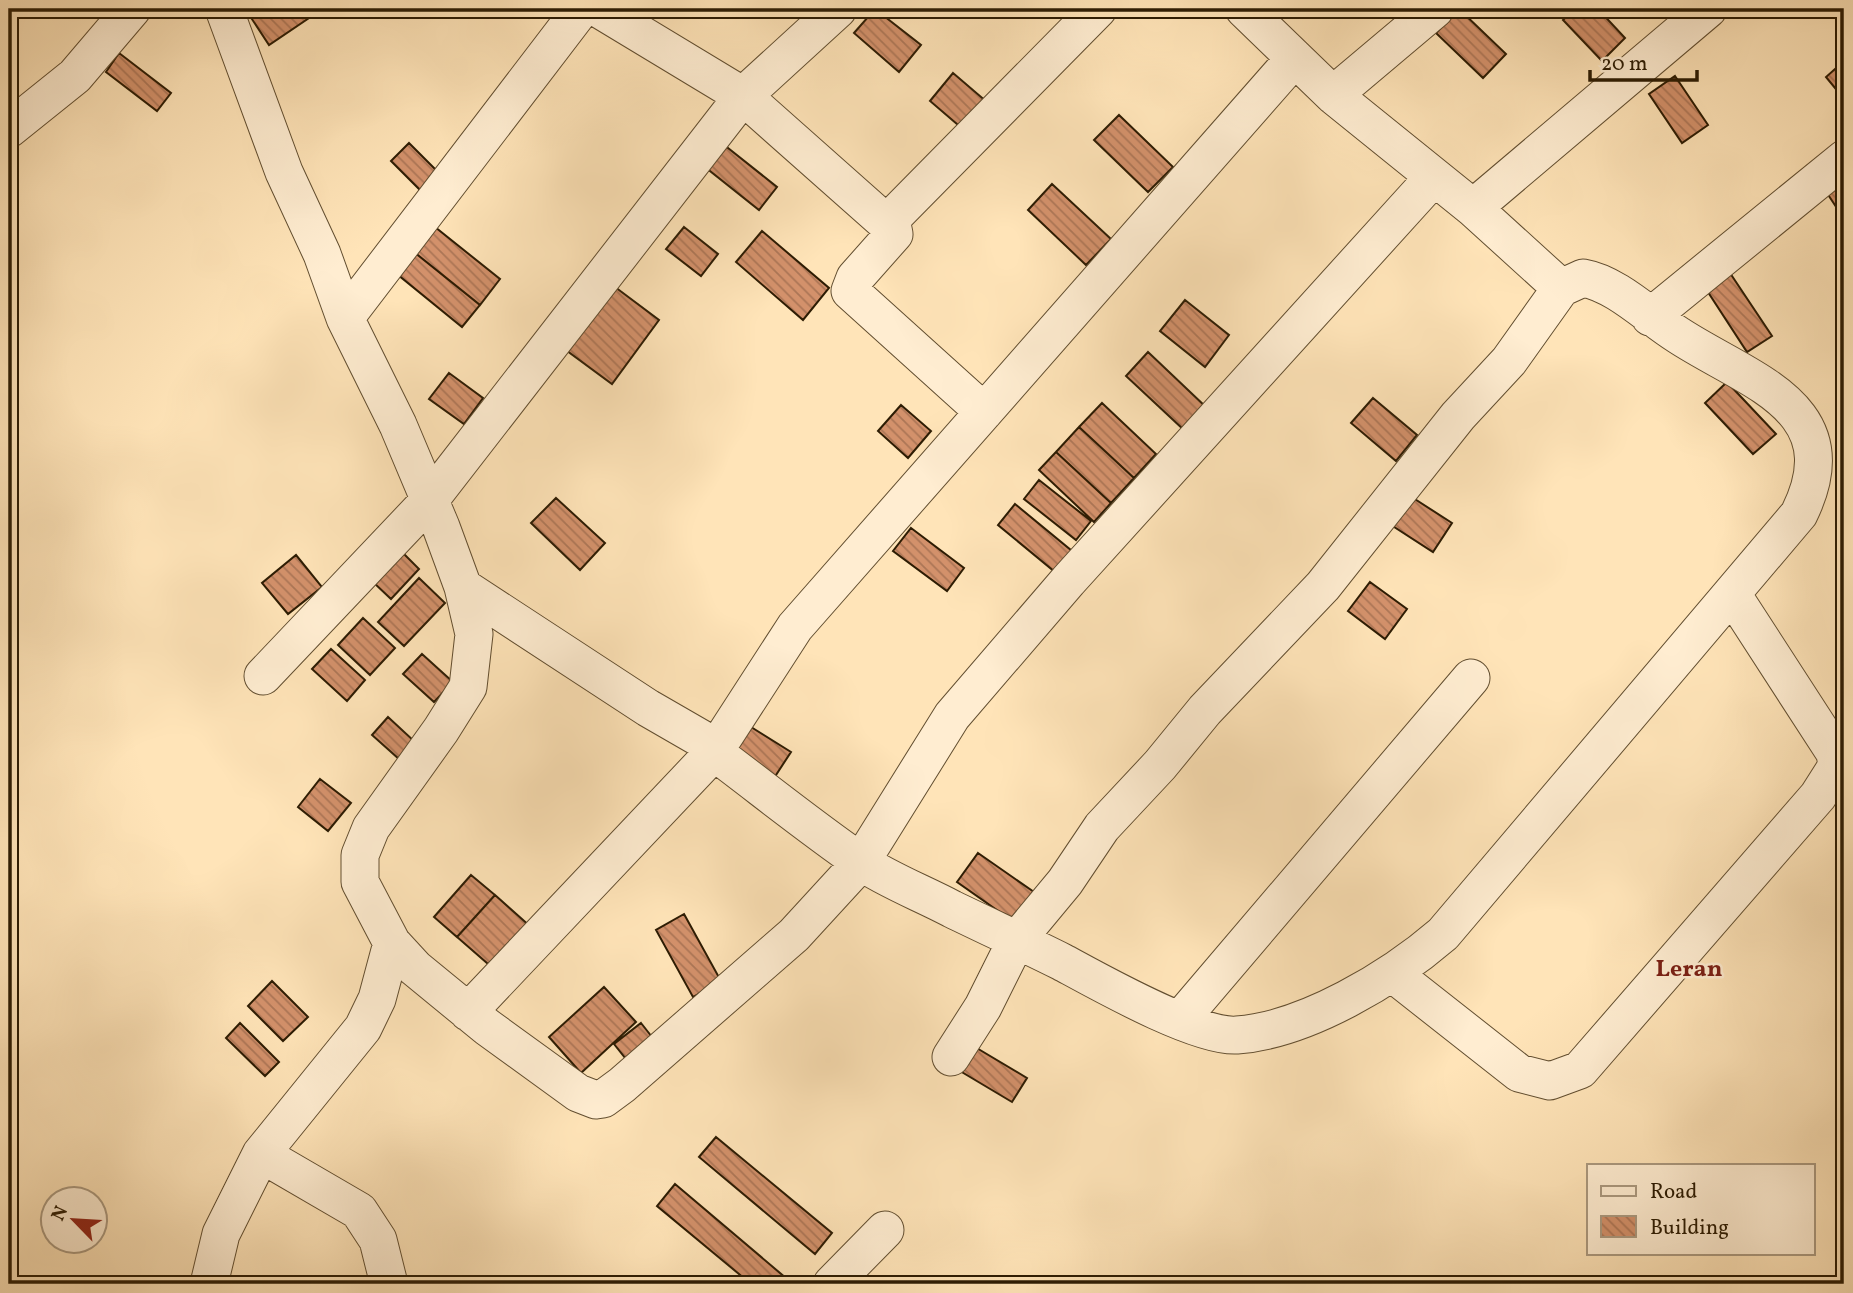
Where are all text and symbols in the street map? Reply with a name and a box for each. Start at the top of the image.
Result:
scale bar [1590,38,1697,82]
text: 20 m [1601,50,1647,79]
district label: Leran [1655,953,1723,987]
legend [1587,1164,1814,1254]
text: Road [1650,1178,1697,1207]
north arrow [38,1184,108,1254]
text: N [46,1202,75,1225]
text: Building [1650,1214,1729,1243]

